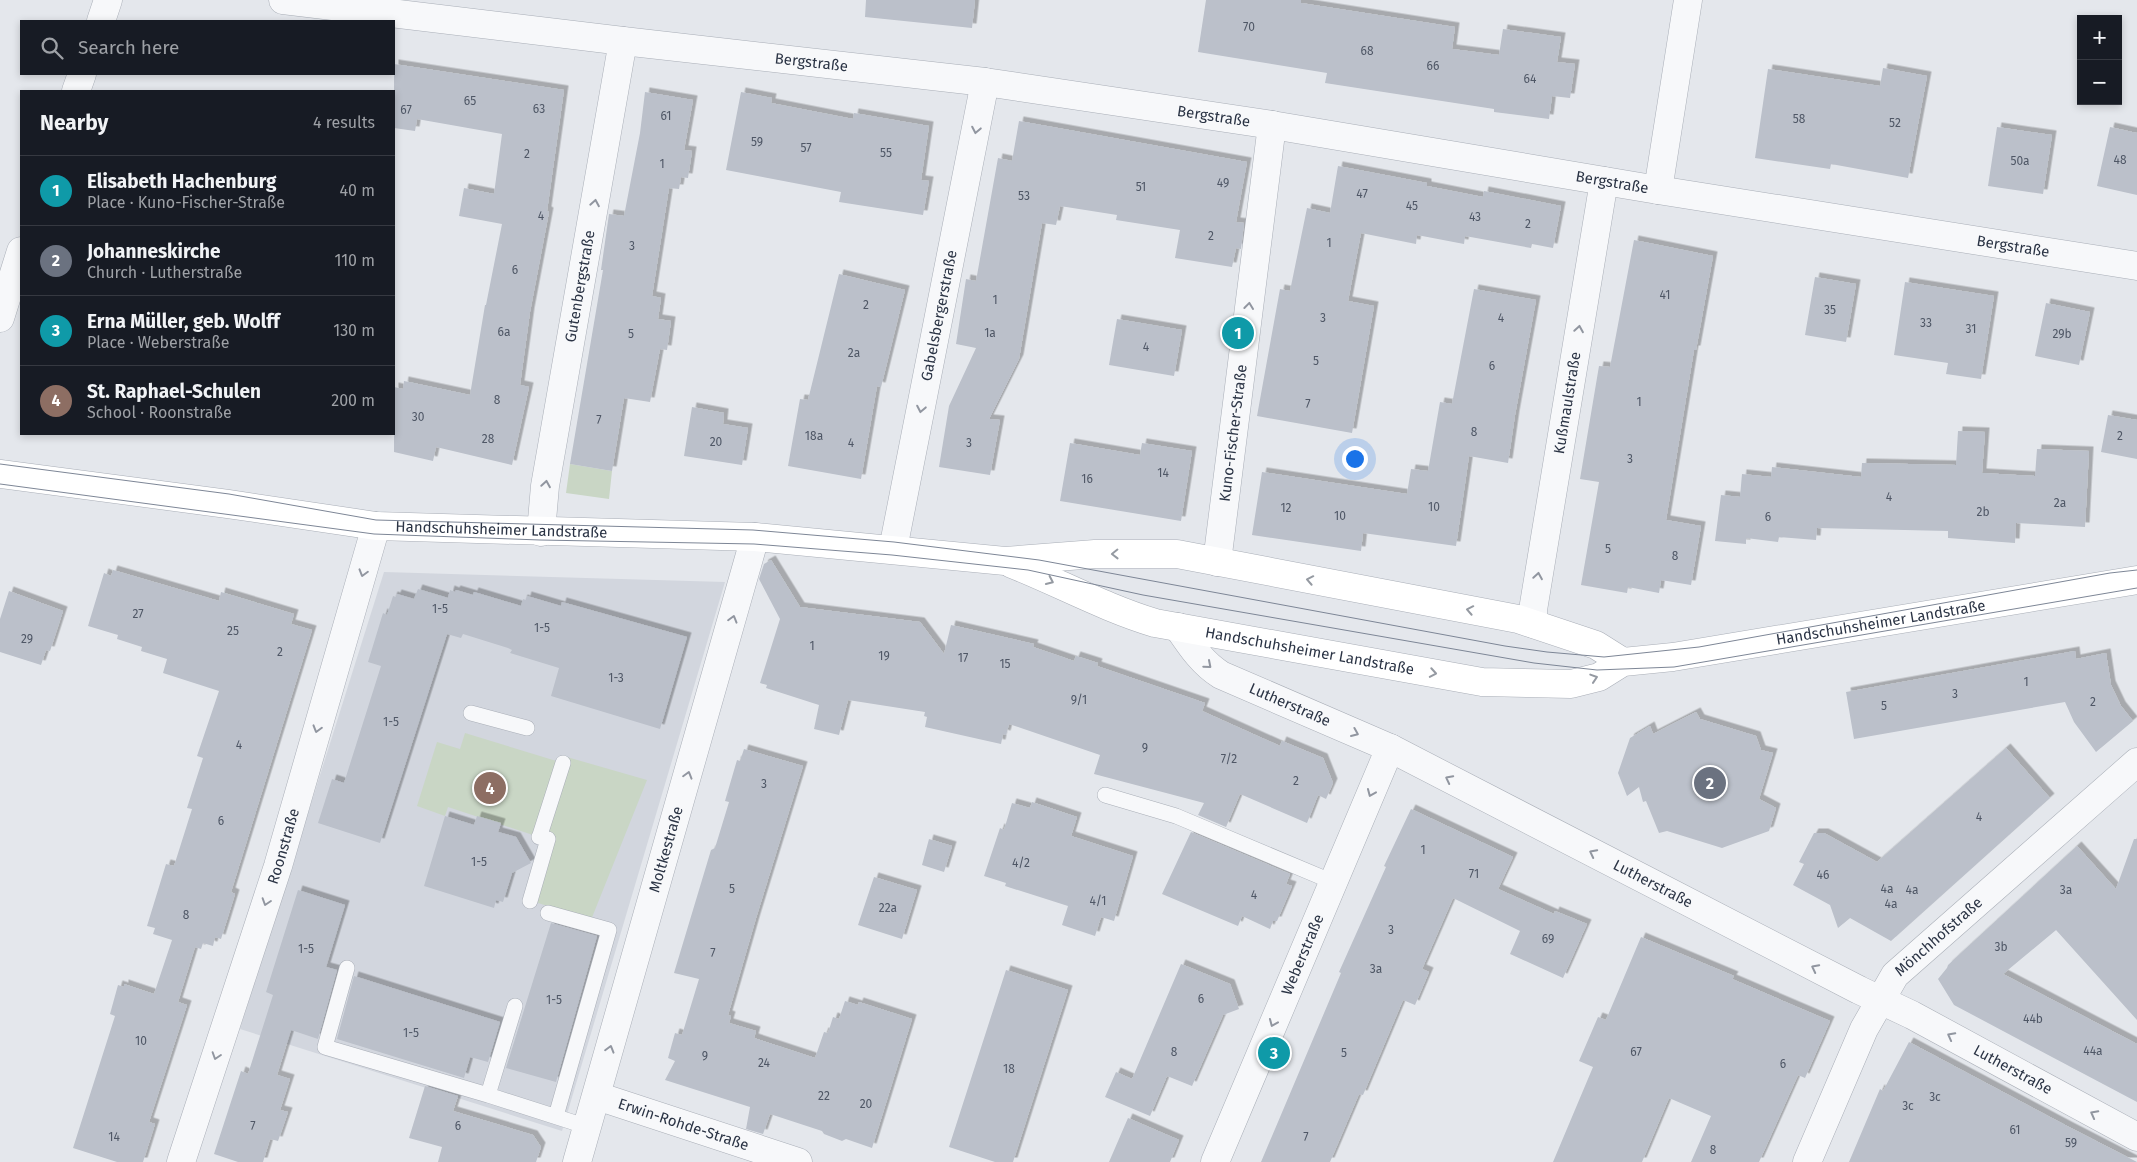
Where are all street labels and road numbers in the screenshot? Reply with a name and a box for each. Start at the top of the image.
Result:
street label: Bergstraße [774,49,849,75]
street label: Bergstraße [1176,102,1251,131]
street label: Bergstraße [1574,167,1650,197]
street label: Gutenbergstraße [561,229,599,344]
street label: Bergstraße [1975,232,2051,261]
street label: Gabelsbergerstraße [917,248,961,383]
street label: Kußmaulstraße [1550,350,1585,455]
street label: Kuno-Fischer-Straße [1216,363,1251,503]
street label: Handschuhsheimer Landstraße [395,518,608,542]
street label: Handschuhsheimer Landstraße [1775,596,1987,649]
street label: Handschuhsheimer Landstraße [1204,623,1416,679]
street label: Lutherstraße [1246,679,1333,730]
street label: Moltkestraße [645,804,687,895]
street label: Roonstraße [264,806,303,886]
street label: Lutherstraße [1610,856,1696,912]
street label: Mönchhofstraße [1891,893,1986,980]
street label: Weberstraße [1278,912,1328,998]
street label: Lutherstraße [1970,1041,2055,1098]
street label: Erwin-Rohde-Straße [616,1095,751,1154]

